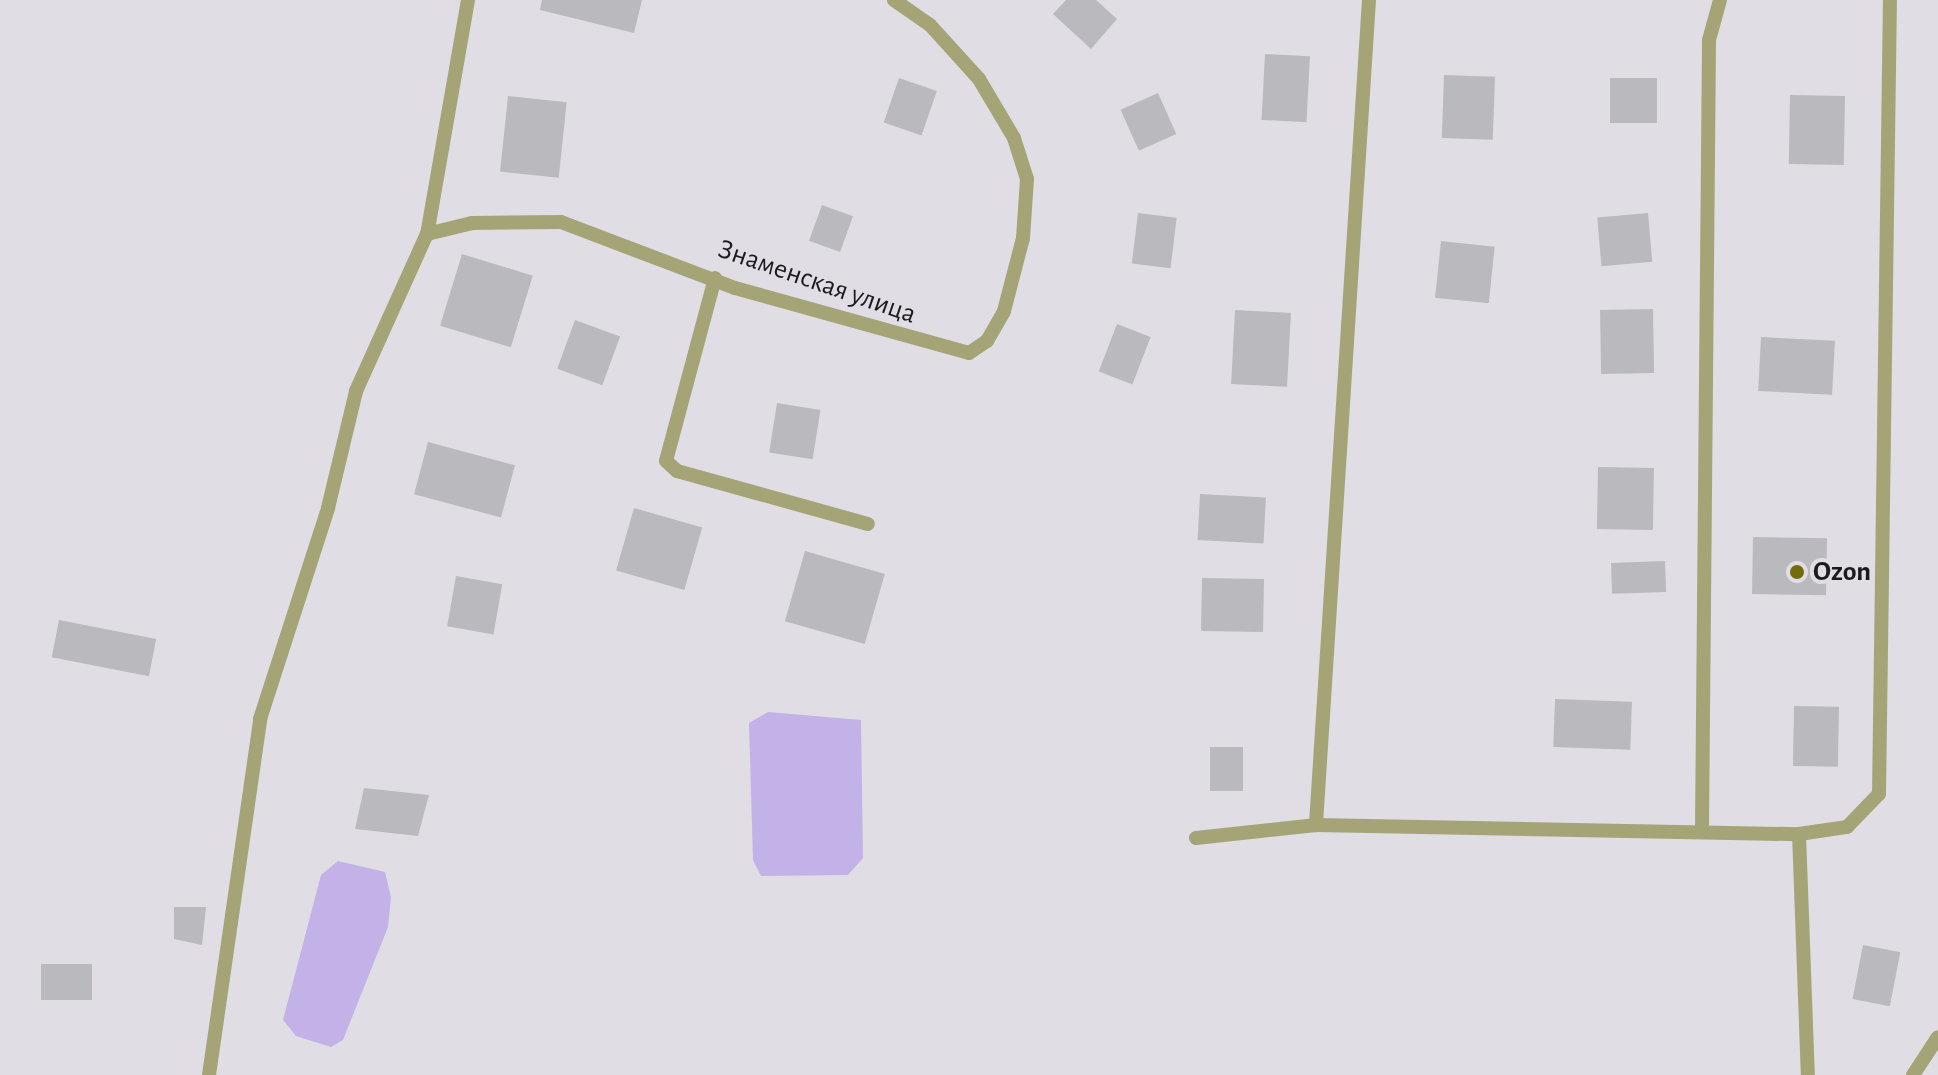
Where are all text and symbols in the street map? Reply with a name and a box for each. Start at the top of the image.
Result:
street label: Знаменская улица [714,232,920,332]
place label: Ozon [1813,555,1871,589]
marker: Ozon [1788,563,1806,581]

